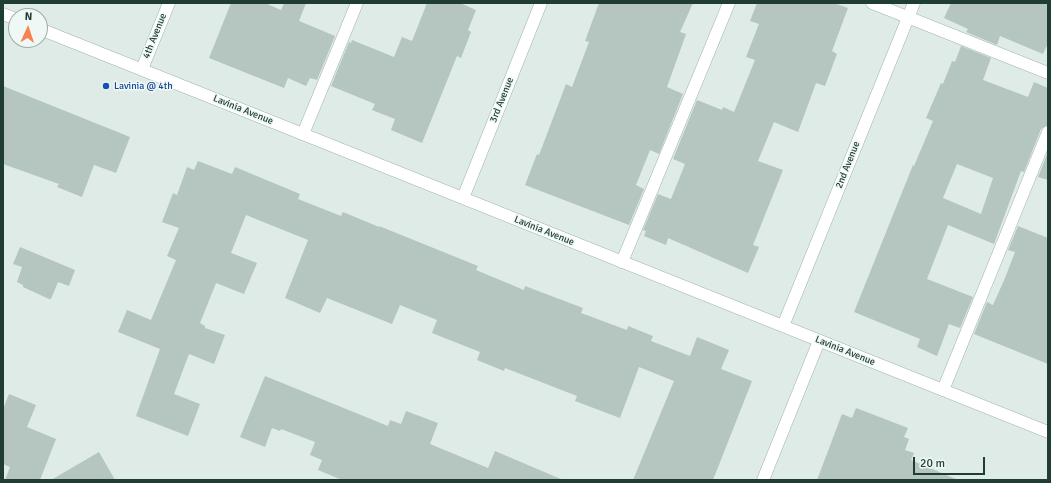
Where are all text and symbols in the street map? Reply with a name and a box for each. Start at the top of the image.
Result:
north arrow [8,8,48,48]
text: N [24,10,33,23]
street label: 4th Avenue [140,12,170,60]
street label: 3rd Avenue [487,76,517,124]
place label: Lavinia @ 4th [114,80,173,92]
marker: Lavinia @ 4th [101,81,111,91]
street label: Lavinia Avenue [211,92,275,128]
street label: 2nd Avenue [833,140,863,190]
street label: Lavinia Avenue [512,213,576,249]
street label: Lavinia Avenue [813,333,877,369]
scale bar [915,449,987,475]
text: 20 m [920,456,945,471]

